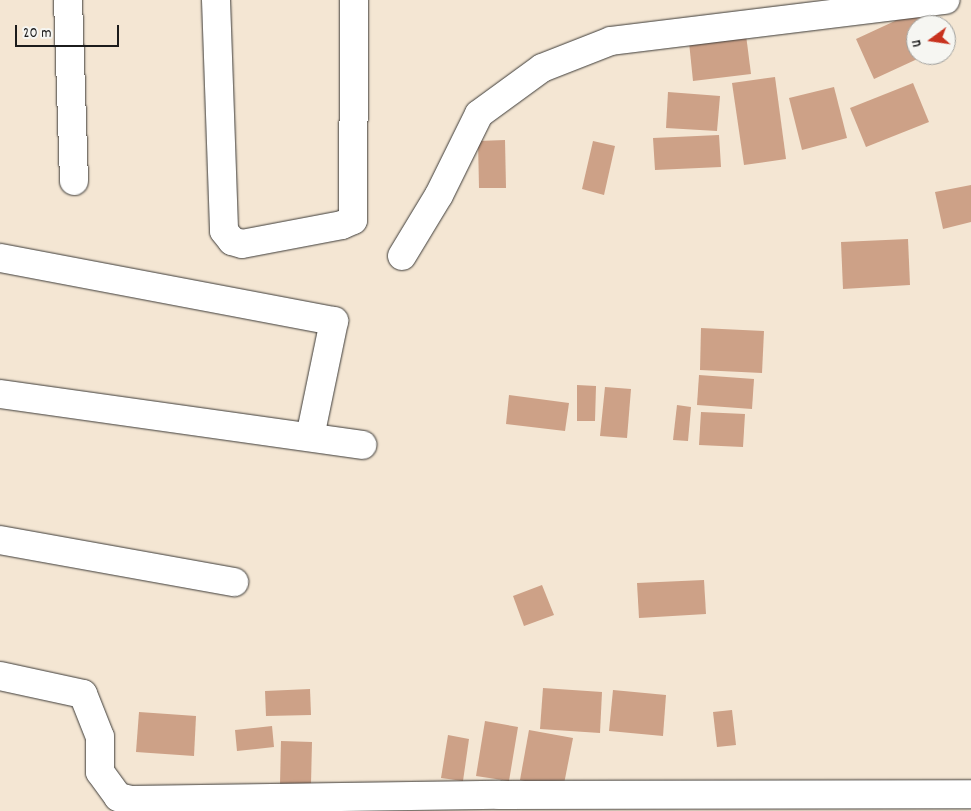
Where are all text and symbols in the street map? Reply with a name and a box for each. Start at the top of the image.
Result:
scale bar [18,15,121,47]
north arrow [906,15,956,65]
text: 20 m [23,23,51,45]
text: U [907,38,928,49]

